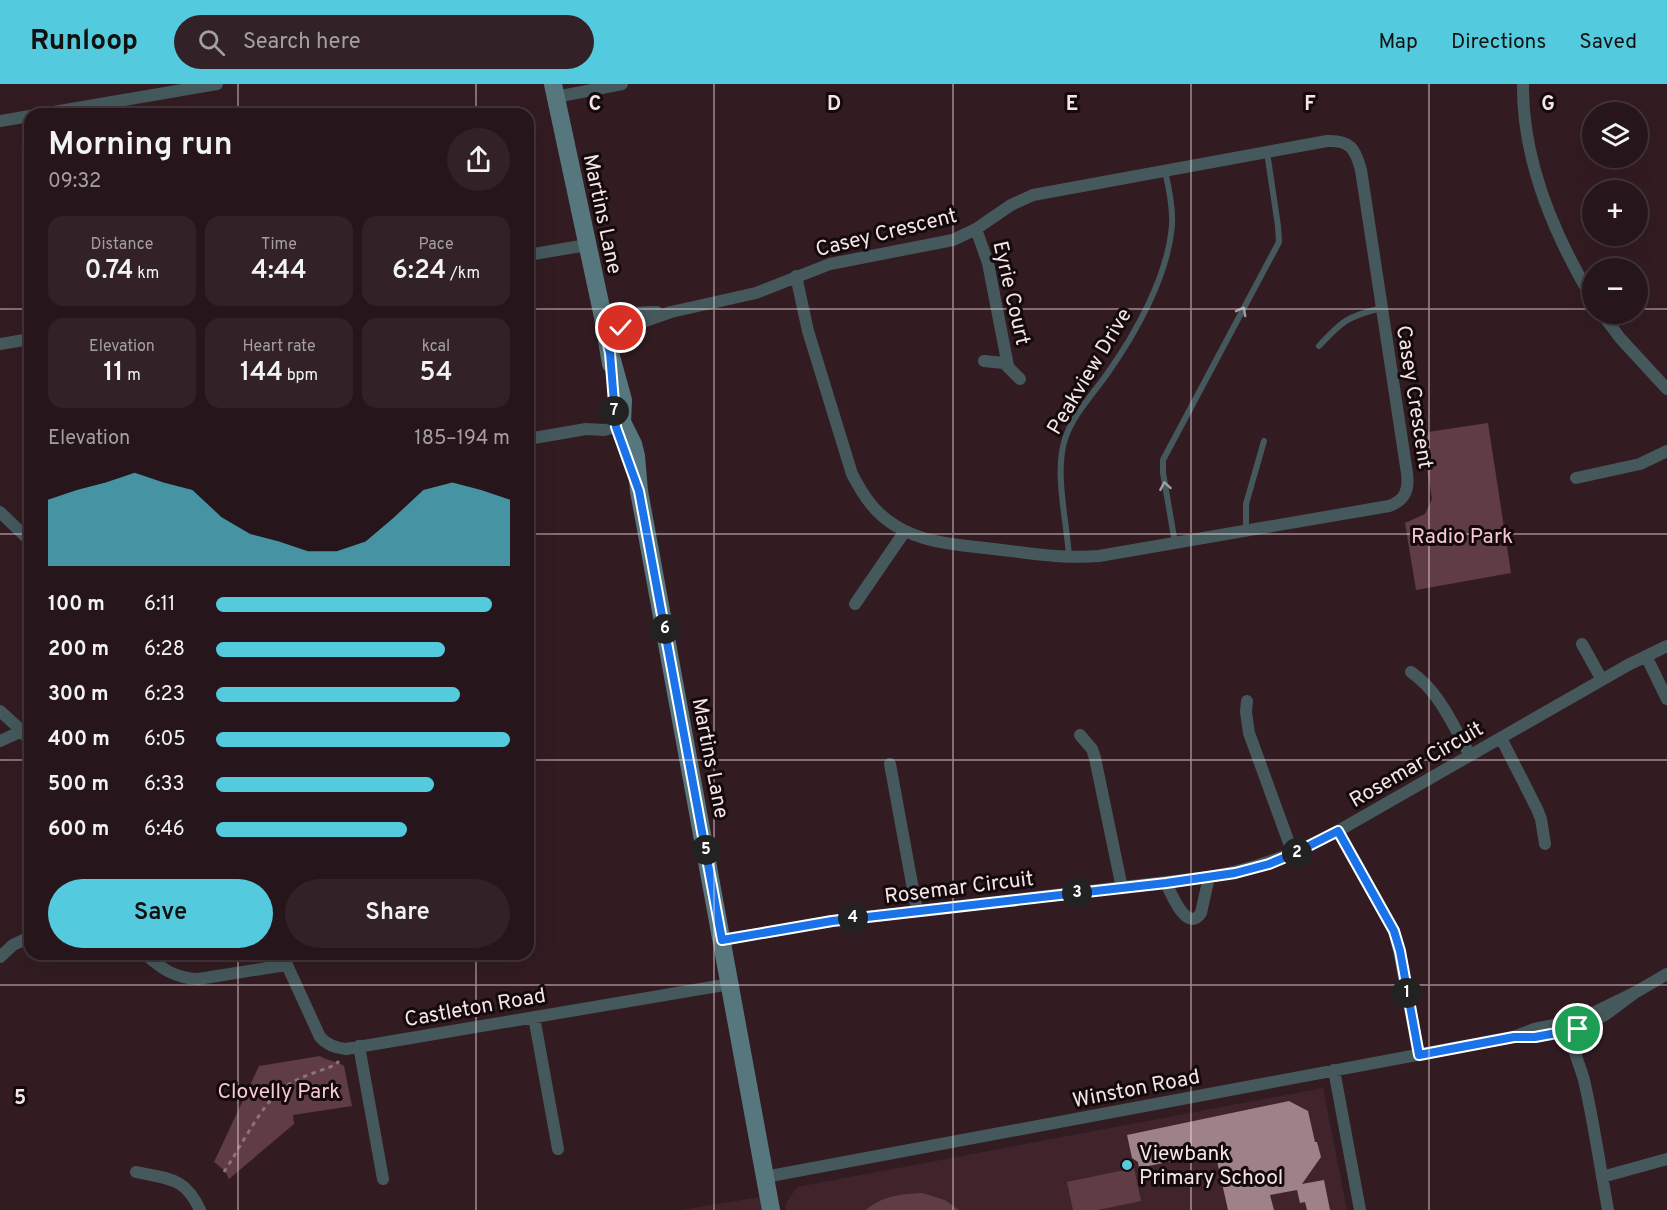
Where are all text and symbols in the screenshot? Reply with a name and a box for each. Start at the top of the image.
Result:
search box [174,15,594,69]
text: Runloop [30,24,138,60]
icon: search [195,26,228,59]
text: Search here [243,29,361,56]
text: Map [1378,29,1418,56]
text: Directions [1451,29,1546,56]
text: Saved [1579,29,1637,56]
text: C [589,92,601,118]
text: D [827,92,841,118]
text: E [1066,92,1078,118]
text: F [1304,92,1316,118]
text: G [1541,92,1555,118]
map controls [1582,102,1648,324]
button: layers [1582,102,1648,168]
text: Morning run [48,125,233,167]
button: share [447,128,510,191]
street label: Martins Lane [576,152,627,277]
text: 09:32 [48,169,101,195]
button: + [1582,180,1648,246]
street label: Casey Crescent [813,203,960,264]
text: Distance [91,235,153,255]
text: Time [261,235,297,255]
text: Pace [418,235,454,255]
street label: Eyrie Court [985,239,1036,348]
text: 0.74 [85,255,133,288]
text: 4:44 [251,255,307,288]
text: 6:24 [392,255,446,288]
button: − [1582,258,1648,324]
text: km [133,264,159,284]
text: /km [446,264,480,284]
pin [595,302,646,353]
street label: Peakview Drive [1042,303,1139,440]
one-way arrow [1235,307,1246,317]
icon: check [604,311,637,344]
street label: Casey Crescent [1389,324,1438,471]
text: Elevation [89,337,155,357]
text: Heart rate [242,337,316,357]
text: kcal [422,337,450,357]
text: 11 [103,357,124,390]
text: 144 [240,357,283,390]
text: 54 [419,357,453,390]
text: m [124,366,141,386]
text: bpm [283,366,318,386]
pin: 7 [599,396,629,426]
text: 7 [610,401,618,421]
text: Elevation [48,426,130,452]
text: 185–194 m [414,426,510,452]
one-way arrow [1159,481,1172,491]
park label: Radio Park [1411,524,1513,551]
text: 100 m [48,592,105,618]
text: 6:11 [144,592,175,618]
pin: 6 [650,614,680,644]
text: 6 [660,619,670,639]
text: 200 m [48,637,109,663]
text: 6:28 [144,637,185,663]
text: 300 m [48,682,109,708]
text: 6:23 [144,682,185,708]
street label: Martins Lane [685,696,734,821]
street label: Rosemar Circuit [1345,716,1489,815]
text: 400 m [48,727,110,753]
text: 6:05 [144,727,186,753]
text: 500 m [48,772,109,798]
text: 6:33 [144,772,185,798]
text: 600 m [48,817,109,843]
text: 6:46 [144,817,185,843]
pin: 5 [691,835,721,865]
pin: 2 [1282,838,1312,868]
text: 5 [701,840,711,860]
text: 2 [1292,843,1302,863]
street label: Rosemar Circuit [883,866,1035,911]
pin: 3 [1062,878,1092,908]
button: Save [48,879,273,948]
button: Share [285,879,510,948]
text: 3 [1072,883,1082,903]
pin: 4 [838,903,868,933]
text: 4 [848,908,858,928]
pin: 1 [1392,978,1422,1008]
street label: Castleton Road [402,983,548,1034]
text: 1 [1404,983,1410,1003]
pin [1552,1003,1603,1054]
icon: arrive [1561,1012,1594,1045]
street label: Winston Road [1070,1064,1202,1115]
park label: Clovelly Park [217,1079,341,1106]
text: 5 [14,1086,26,1112]
place label: Viewbank Primary School [1139,1141,1283,1192]
marker: Viewbank Primary School [1120,1158,1134,1172]

